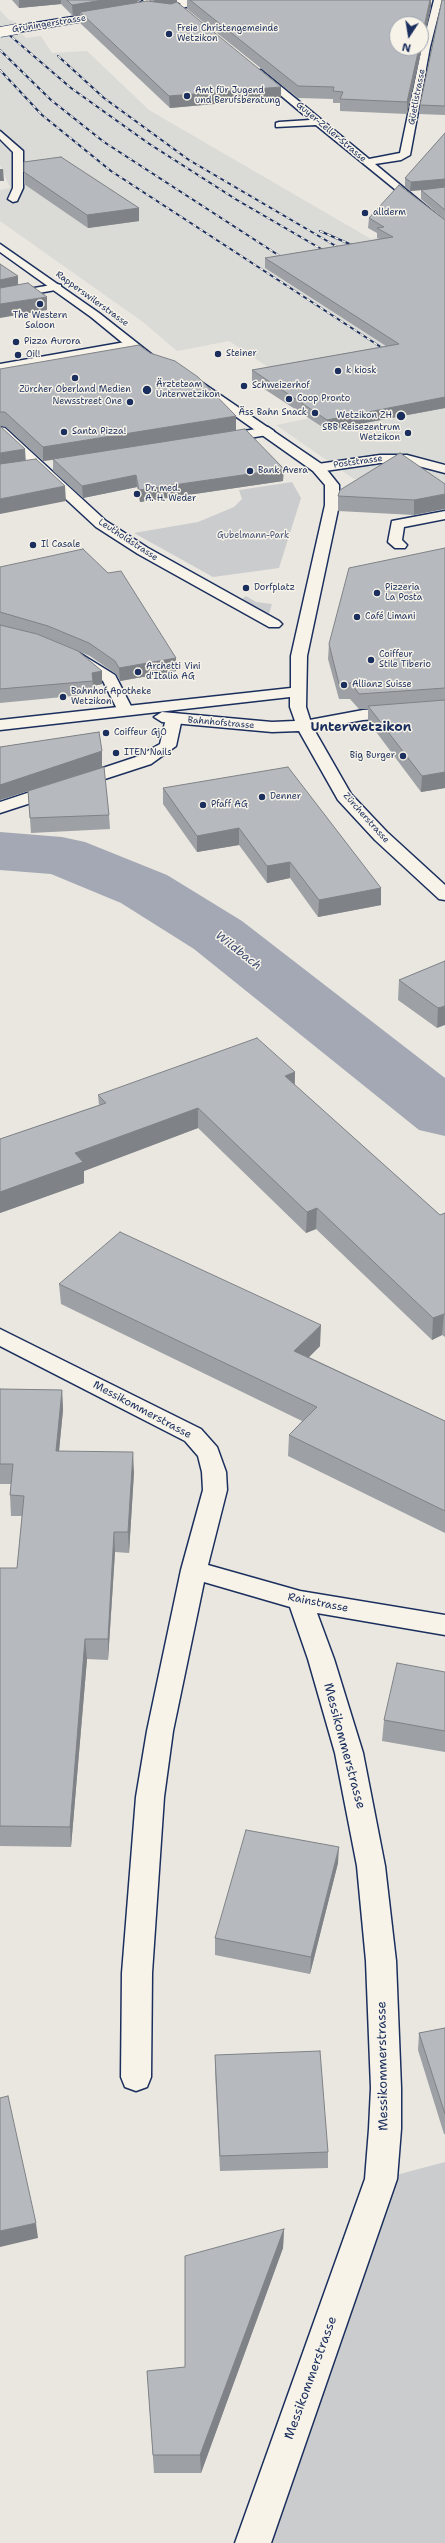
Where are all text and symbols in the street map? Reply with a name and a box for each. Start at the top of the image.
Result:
street label: Grüningerstrasse [11,13,87,35]
north arrow [389,16,429,56]
place label: Freie Christengemeinde Wetzikon [177,24,278,45]
marker: Freie Christengemeinde Wetzikon [164,29,174,39]
text: N [401,39,412,55]
street label: Güetlistrasse [406,68,428,126]
place label: Amt für Jugend und Berufsberatung [195,86,280,107]
marker: Amt für Jugend und Berufsberatung [182,91,192,101]
street label: Guyer-Zeller-Strasse [294,99,368,165]
marker: allderm [360,208,370,218]
place label: allderm [373,208,406,218]
street label: Rapperswilerstrasse [53,269,131,329]
marker: The Western Saloon [35,299,45,309]
place label: The Western Saloon [13,311,67,332]
marker: Pizza Aurora [11,337,21,347]
place label: Pizza Aurora [24,337,80,347]
marker: Steiner [213,349,223,359]
place label: Steiner [226,349,257,359]
marker: Oil! [13,350,23,360]
place label: Oil! [26,350,40,360]
marker: k kiosk [333,366,343,376]
place label: k kiosk [346,366,376,376]
marker: Zürcher Oberland Medien [70,373,80,383]
place label: Ärzteteam Unterwetzikon [156,380,220,401]
marker: Schweizerhof [239,381,249,391]
place label: Schweizerhof [252,381,310,391]
marker: Ärzteteam Unterwetzikon [141,384,153,396]
place label: Zürcher Oberland Medien [19,385,131,395]
marker: Coop Pronto [284,394,294,404]
place label: Coop Pronto [297,394,350,404]
place label: Newsstreet One [52,397,122,407]
marker: Newsstreet One [125,397,135,407]
place label: Äss Bahn Snack [238,408,307,418]
marker: Äss Bahn Snack [310,408,320,418]
marker: Wetzikon ZH [395,410,407,422]
place label: Wetzikon ZH [337,411,392,421]
place label: SBB Reisezentrum Wetzikon [322,423,400,444]
marker: Santa Pizza! [59,427,69,437]
place label: Santa Pizza! [72,427,126,437]
marker: SBB Reisezentrum Wetzikon [403,428,413,438]
street label: Poststrasse [333,453,383,471]
marker: Bank Avera [245,466,255,476]
place label: Bank Avera [258,466,308,476]
place label: Dr. med. A. H. Weder [145,484,196,505]
marker: Dr. med. A. H. Weder [132,489,142,499]
street label: Leutholdstrasse [96,517,160,563]
park label: Gubelmann-Park [217,531,289,541]
marker: Il Casale [28,540,38,550]
place label: Il Casale [41,540,80,550]
marker: Dorfplatz [241,583,251,593]
place label: Dorfplatz [254,583,295,593]
place label: Pizzeria La Posta [385,583,422,604]
marker: Pizzeria La Posta [372,588,382,598]
marker: Café Limani [352,612,362,622]
place label: Café Limani [365,612,415,622]
place label: Coiffeur Stile Tiberio [379,650,431,671]
marker: Coiffeur Stile Tiberio [366,655,376,665]
place label: Archetti Vini d'Italia AG [146,662,201,683]
marker: Archetti Vini d'Italia AG [133,667,143,677]
marker: Allianz Suisse [339,680,349,690]
place label: Allianz Suisse [352,680,412,690]
place label: Bahnhof Apotheke Wetzikon [71,687,151,708]
marker: Bahnhof Apotheke Wetzikon [58,692,68,702]
street label: Bahnhofstrasse [187,715,255,731]
district label: Unterwetzikon [311,720,411,736]
marker: Coiffeur GjO [101,728,111,738]
place label: Coiffeur GjO [114,728,167,738]
marker: ITEN Nails [111,748,121,758]
place label: ITEN Nails [124,748,172,758]
place label: Big Burger [350,751,395,761]
marker: Big Burger [398,751,408,761]
street label: Zürcherstrasse [341,791,391,845]
marker: Denner [257,792,267,802]
place label: Denner [270,792,301,802]
marker: Pfaff AG [198,800,208,810]
place label: Pfaff AG [211,800,248,810]
water label: Wildbach [212,929,264,973]
street label: Messikommerstrasse [90,1378,194,1442]
street label: Rainstrasse [286,1591,350,1615]
street label: Messikommerstrasse [320,1681,368,1811]
street label: Messikommerstrasse [374,2001,392,2131]
street label: Messikommerstrasse [281,2314,341,2442]

